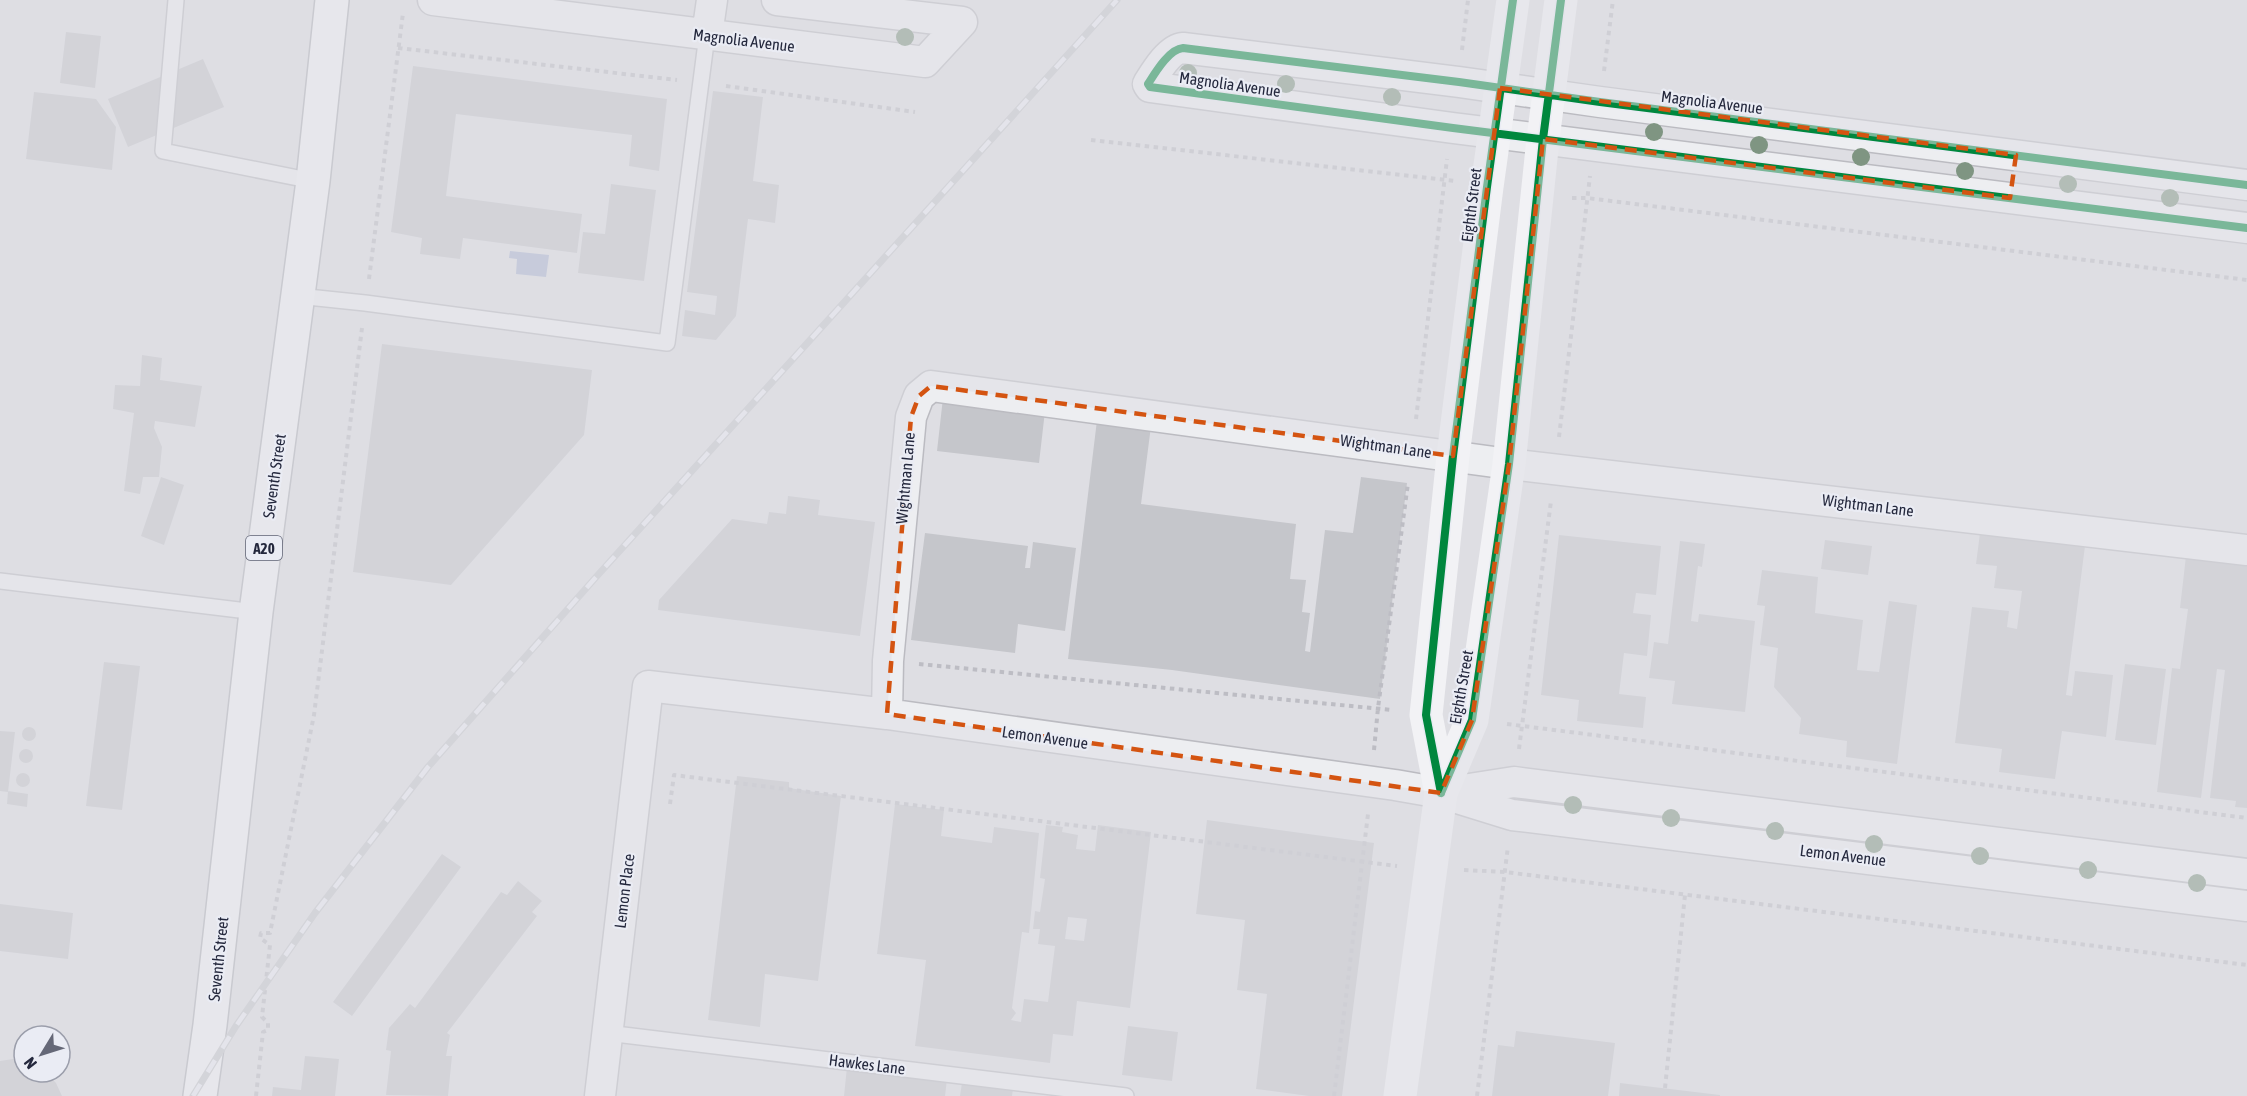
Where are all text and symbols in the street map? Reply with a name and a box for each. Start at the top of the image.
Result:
street label: Magnolia Avenue [692,25,796,56]
street label: Magnolia Avenue [1178,68,1282,101]
street label: Magnolia Avenue [1660,87,1764,118]
street label: Eighth Street [1458,166,1486,243]
street label: Wightman Lane [892,431,919,525]
street label: Wightman Lane [1339,431,1433,462]
street label: Seventh Street [259,432,289,519]
street label: Wightman Lane [1821,490,1915,521]
road number: A20 [246,536,282,560]
street label: Eighth Street [1446,648,1477,726]
street label: Lemon Avenue [1001,722,1089,752]
street label: Lemon Avenue [1799,841,1887,869]
street label: Lemon Place [610,853,638,929]
street label: Seventh Street [205,915,231,1002]
north arrow [12,1024,72,1084]
street label: Hawkes Lane [828,1050,906,1078]
text: N [20,1054,40,1073]

